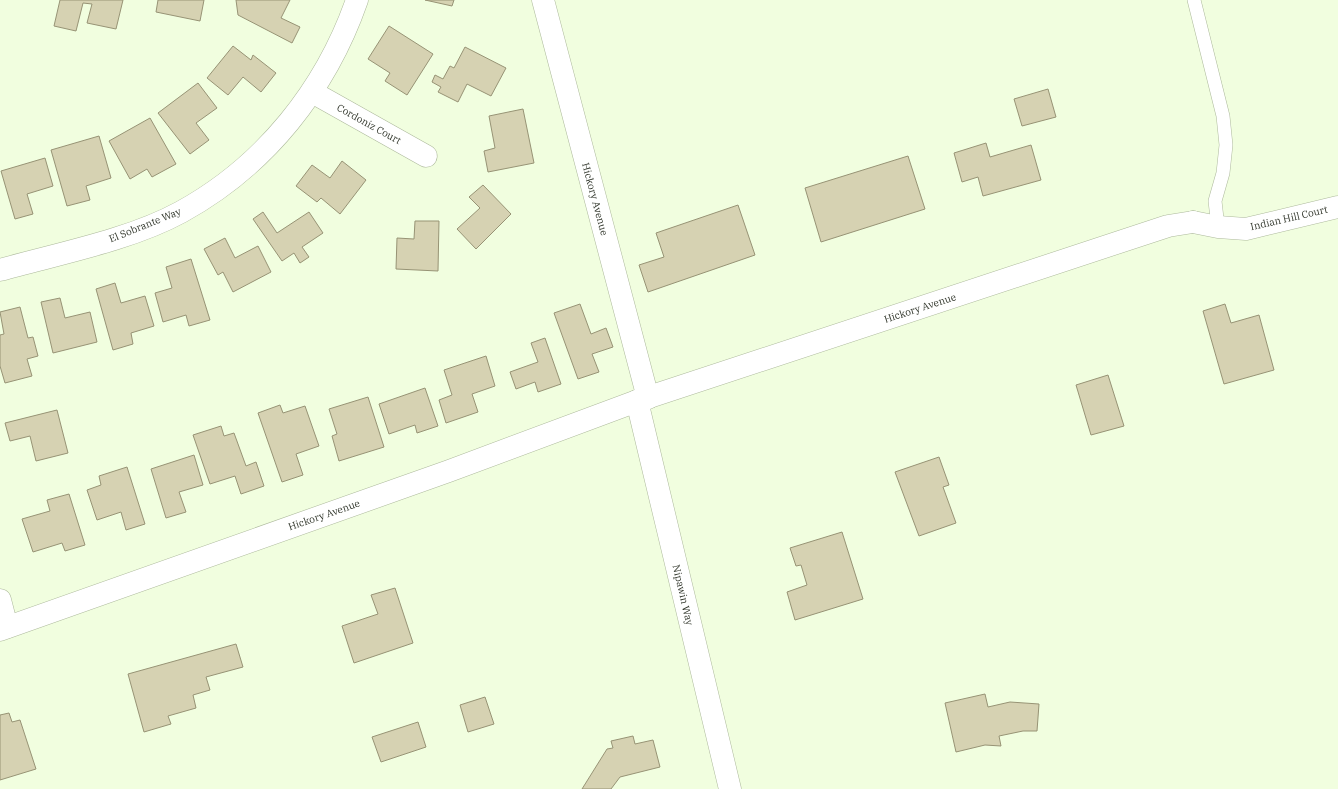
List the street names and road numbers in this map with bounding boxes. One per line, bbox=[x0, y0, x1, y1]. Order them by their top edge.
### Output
street label: Cordoniz Court bbox=[335, 101, 404, 147]
street label: Hickory Avenue bbox=[579, 161, 611, 237]
street label: Indian Hill Court bbox=[1249, 203, 1329, 233]
street label: El Sobrante Way bbox=[107, 204, 184, 245]
street label: Hickory Avenue bbox=[882, 290, 958, 326]
street label: Hickory Avenue bbox=[286, 497, 362, 533]
street label: Nipawin Way bbox=[670, 563, 696, 627]

